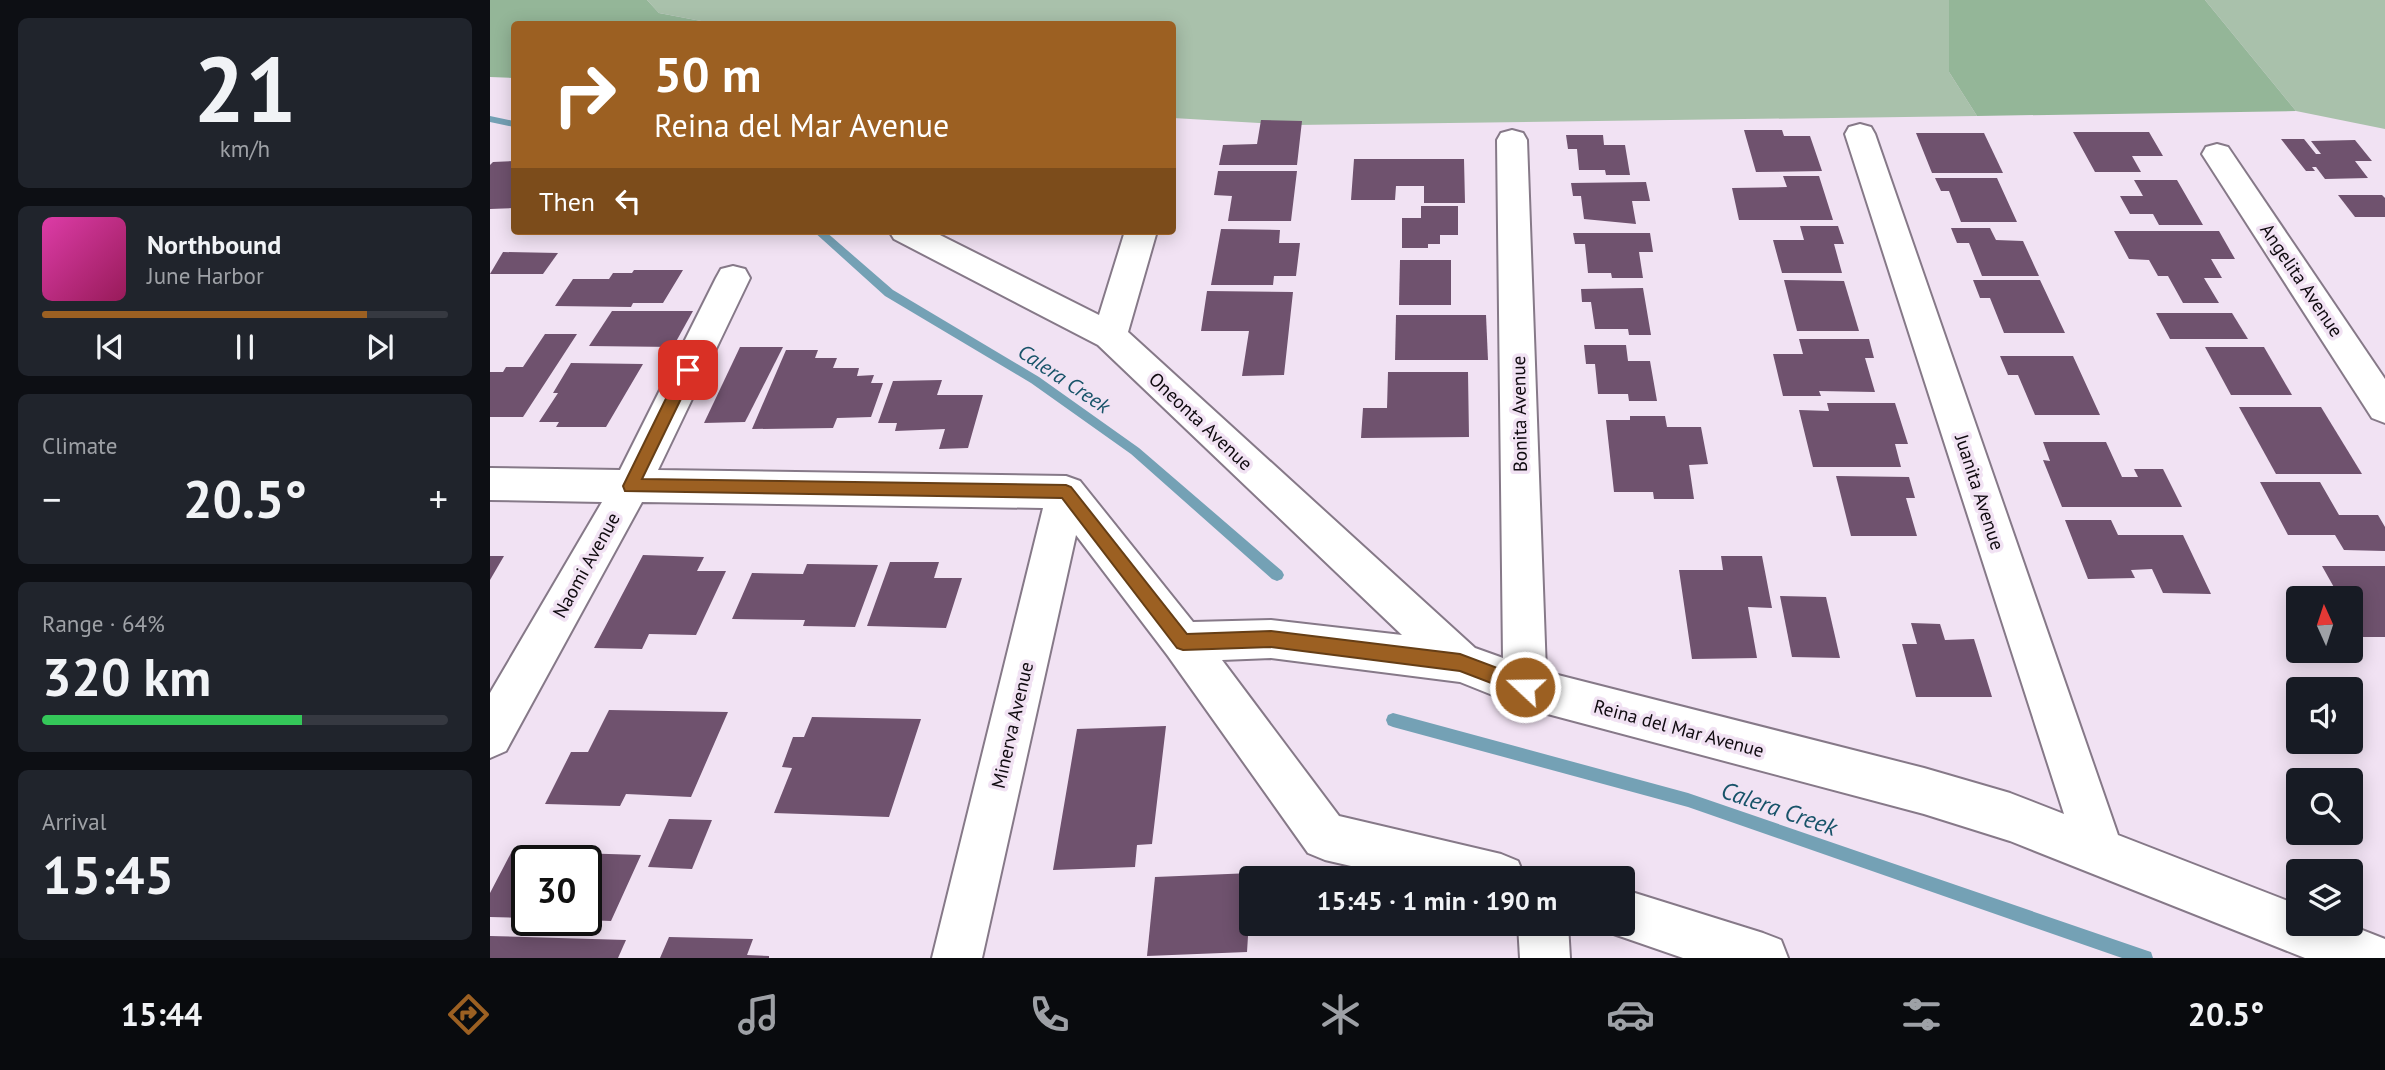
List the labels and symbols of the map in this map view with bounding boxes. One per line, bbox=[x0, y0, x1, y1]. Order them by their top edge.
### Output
street label: Angelita Avenue bbox=[2255, 219, 2349, 341]
water label: Calera Creek bbox=[1013, 338, 1117, 420]
pin bbox=[658, 340, 718, 400]
street label: Bonita Avenue bbox=[1506, 356, 1532, 472]
street label: Oneonta Avenue bbox=[1144, 367, 1258, 475]
street label: Juanita Avenue bbox=[1950, 430, 2010, 553]
street label: Naomi Avenue bbox=[547, 508, 625, 622]
north arrow bbox=[2286, 586, 2362, 663]
position arrow bbox=[1488, 650, 1562, 724]
street label: Minerva Avenue bbox=[986, 659, 1038, 791]
street label: Reina del Mar Avenue bbox=[1591, 694, 1767, 762]
water label: Calera Creek bbox=[1717, 774, 1842, 843]
speed limit sign: 30 bbox=[511, 845, 602, 936]

